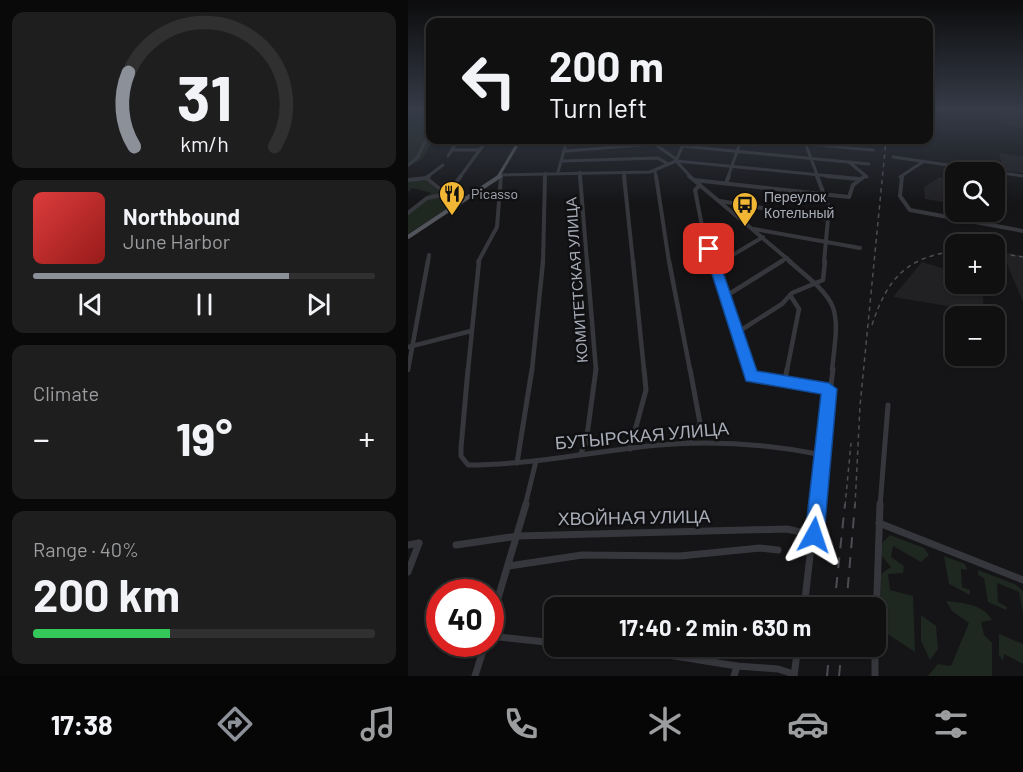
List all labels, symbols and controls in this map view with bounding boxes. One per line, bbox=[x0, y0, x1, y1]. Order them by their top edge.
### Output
text: 200 m bbox=[549, 40, 664, 90]
icon: left bbox=[450, 42, 528, 120]
text: 31 bbox=[176, 59, 232, 133]
text: Turn left bbox=[549, 91, 647, 123]
text: km/h bbox=[180, 131, 228, 156]
map controls bbox=[945, 162, 1005, 366]
button: search bbox=[945, 162, 1005, 222]
restaurant icon: Picasso bbox=[437, 179, 467, 217]
place label: Picasso bbox=[471, 185, 518, 202]
place label: Переулок Котельный bbox=[764, 188, 834, 221]
bus stop icon: Переулок Котельный bbox=[730, 190, 760, 228]
street label: КОМИТЕТСКАЯ УЛИЦА bbox=[561, 197, 591, 364]
text: Northbound bbox=[123, 203, 240, 229]
pin bbox=[683, 223, 734, 274]
text: June Harbor bbox=[123, 229, 230, 253]
icon: arrive bbox=[692, 232, 725, 265]
button: + bbox=[945, 234, 1005, 294]
icon: previous bbox=[74, 288, 107, 321]
icon: pause bbox=[188, 288, 221, 321]
icon: next bbox=[302, 288, 335, 321]
button: − bbox=[945, 306, 1005, 366]
text: Climate bbox=[33, 381, 99, 405]
text: 19° bbox=[176, 411, 232, 465]
street label: БУТЫРСКАЯ УЛИЦА bbox=[554, 416, 730, 454]
text: − bbox=[33, 418, 50, 458]
text: + bbox=[359, 418, 375, 458]
position arrow bbox=[782, 503, 846, 567]
street label: ХВОЙНАЯ УЛИЦА bbox=[557, 505, 711, 529]
text: Range · 40% bbox=[33, 537, 139, 561]
text: 200 km bbox=[33, 567, 180, 621]
speed limit sign: 40 bbox=[426, 579, 504, 657]
text: 17:40 · 2 min · 630 m bbox=[619, 614, 811, 640]
icon: directions bbox=[214, 703, 256, 745]
icon: music bbox=[357, 703, 399, 745]
icon: phone bbox=[500, 703, 542, 745]
icon: climate bbox=[644, 703, 686, 745]
icon: car bbox=[787, 703, 829, 745]
icon: filters bbox=[930, 703, 972, 745]
text: 17:38 bbox=[51, 708, 113, 740]

